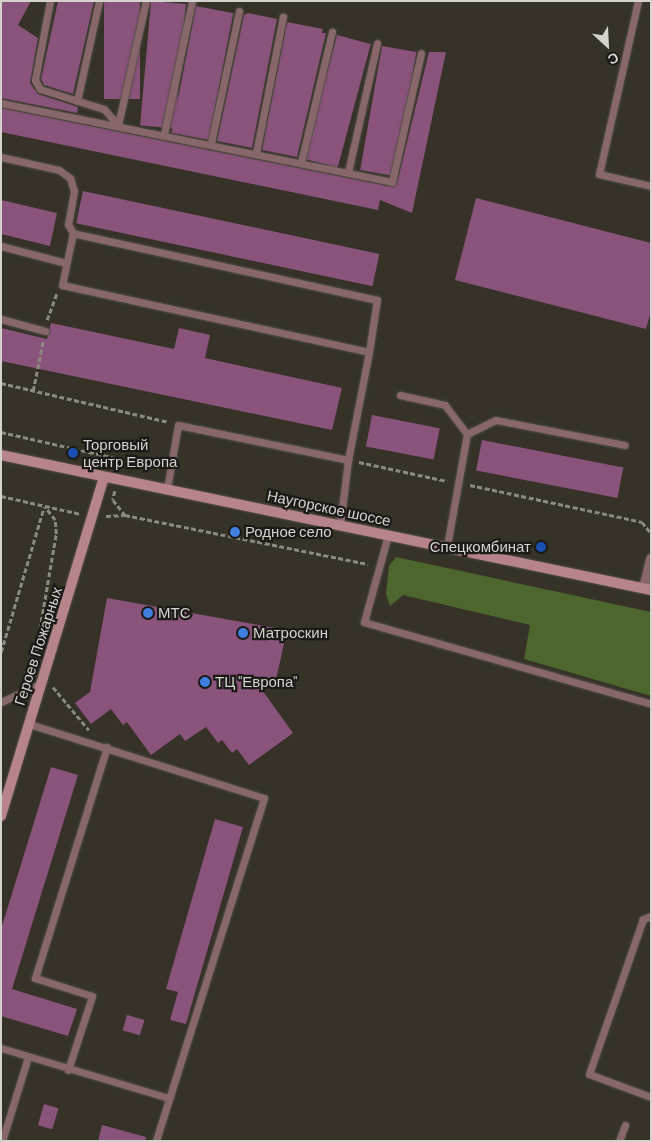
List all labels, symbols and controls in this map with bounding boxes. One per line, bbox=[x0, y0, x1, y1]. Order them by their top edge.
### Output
north arrow bbox=[582, 20, 632, 70]
text: С bbox=[605, 49, 622, 69]
place label: Торговый центр Европа bbox=[83, 435, 177, 470]
marker: Торговый центр Европа bbox=[67, 447, 79, 459]
street label: Наугорское шоссе bbox=[266, 486, 392, 530]
place label: Родное село bbox=[245, 523, 332, 541]
marker: Родное село bbox=[229, 526, 241, 538]
place label: Спецкомбинат bbox=[430, 538, 531, 556]
marker: Спецкомбинат bbox=[535, 541, 547, 553]
street label: Героев Пожарных bbox=[10, 584, 66, 708]
place label: МТС bbox=[158, 604, 190, 622]
marker: МТС bbox=[142, 607, 154, 619]
place label: Матроскин bbox=[253, 624, 328, 642]
marker: Матроскин bbox=[237, 627, 249, 639]
place label: ТЦ "Европа" bbox=[215, 673, 297, 691]
marker: ТЦ "Европа" bbox=[199, 676, 211, 688]

